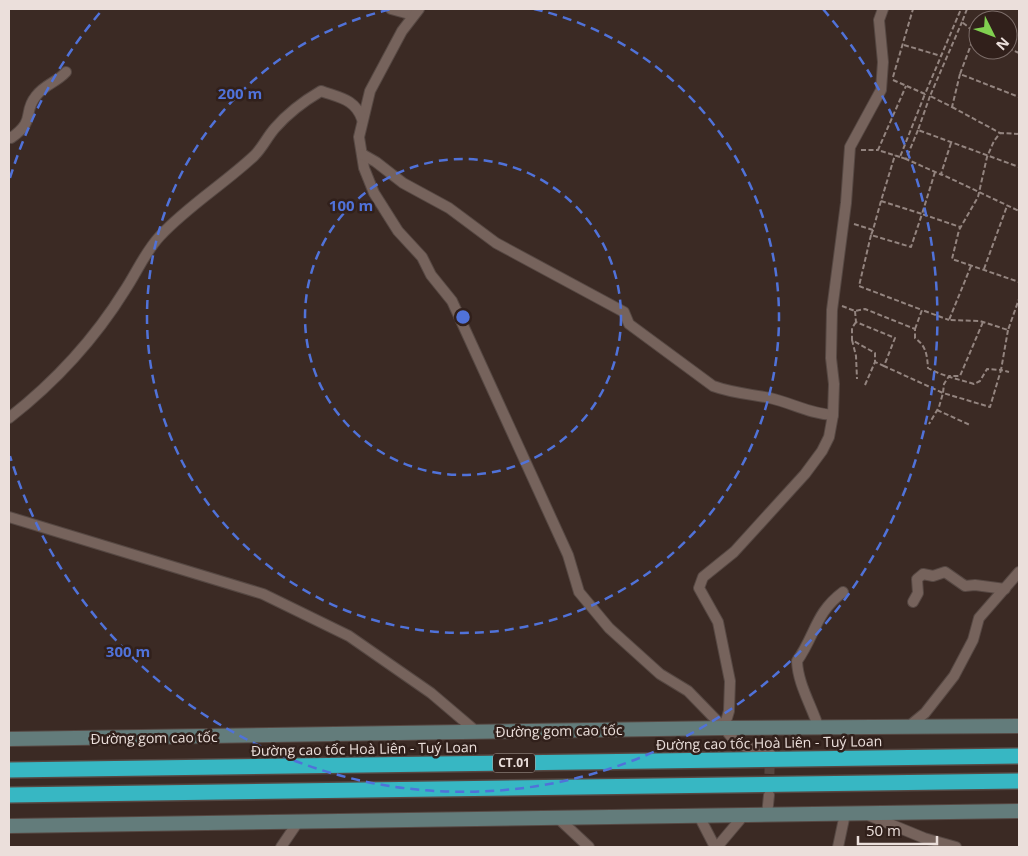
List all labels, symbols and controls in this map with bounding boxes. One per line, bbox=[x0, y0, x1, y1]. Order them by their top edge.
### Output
north arrow bbox=[968, 10, 1018, 60]
text: N bbox=[992, 33, 1014, 55]
text: 200 m bbox=[218, 83, 262, 103]
text: 100 m bbox=[329, 195, 373, 215]
centre of rings bbox=[454, 308, 472, 326]
text: 300 m bbox=[106, 641, 150, 661]
street label: Đường gom cao tốc bbox=[495, 720, 623, 741]
street label: Đường gom cao tốc bbox=[90, 727, 218, 748]
street label: Đường cao tốc Hoà Liên - Tuý Loan bbox=[656, 731, 882, 754]
street label: Đường cao tốc Hoà Liên - Tuý Loan bbox=[251, 737, 477, 760]
road number: CT.01 bbox=[493, 754, 535, 772]
scale bar bbox=[858, 814, 937, 846]
text: 50 m bbox=[866, 820, 901, 840]

